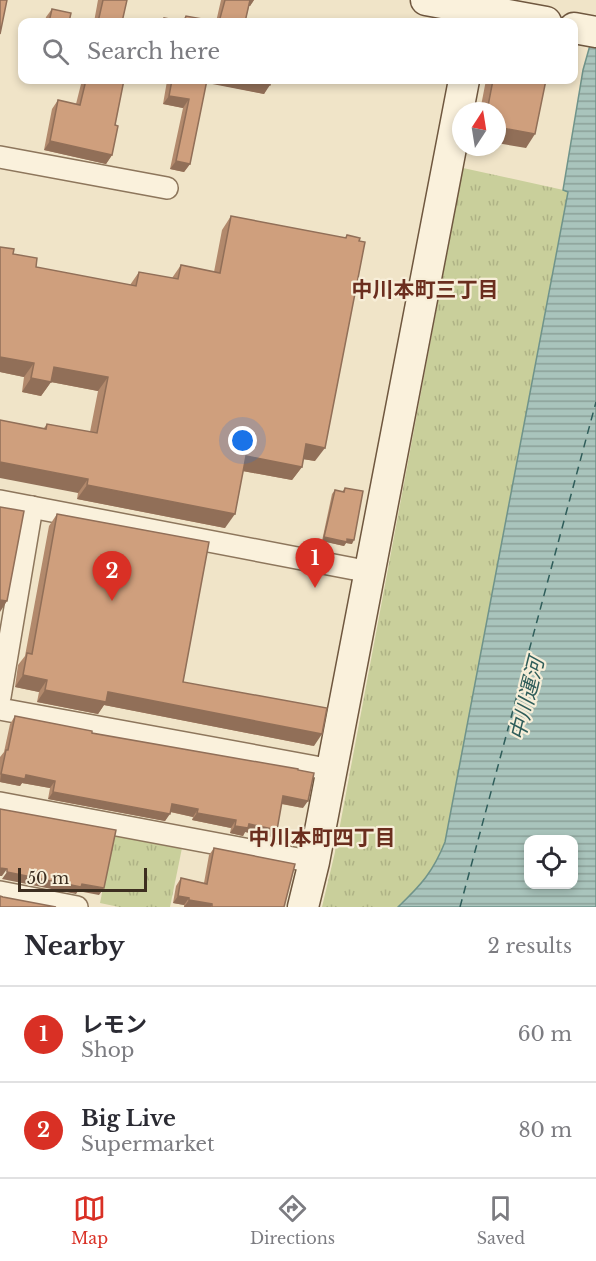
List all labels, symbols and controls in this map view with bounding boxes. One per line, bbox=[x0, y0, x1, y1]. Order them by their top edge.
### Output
search box bbox=[18, 18, 578, 84]
icon: search bbox=[39, 35, 72, 68]
text: Search here bbox=[87, 38, 220, 65]
north arrow bbox=[452, 102, 506, 156]
district label: 中川本町三丁目 bbox=[352, 277, 499, 303]
your location bbox=[228, 426, 257, 455]
pin: 1 bbox=[296, 538, 334, 588]
pin: 2 bbox=[92, 552, 132, 601]
water label: 中川運河 bbox=[504, 651, 551, 743]
district label: 中川本町四丁目 bbox=[249, 825, 396, 851]
map controls bbox=[524, 835, 578, 889]
button: locate bbox=[524, 835, 578, 889]
scale bar bbox=[18, 865, 147, 892]
text: 50 m bbox=[27, 868, 69, 888]
text: Nearby bbox=[24, 930, 125, 962]
text: 2 results bbox=[488, 934, 572, 958]
text: レモン bbox=[81, 1011, 147, 1038]
text: 1 bbox=[39, 1022, 48, 1046]
text: 60 m bbox=[518, 1022, 572, 1046]
text: Shop bbox=[81, 1038, 134, 1062]
text: Big Live bbox=[81, 1105, 176, 1132]
text: 2 bbox=[37, 1118, 50, 1142]
text: 80 m bbox=[518, 1118, 572, 1142]
text: Supermarket bbox=[81, 1132, 215, 1156]
tab: Map bbox=[71, 1192, 108, 1248]
tab: Directions bbox=[250, 1192, 335, 1248]
tab: Saved bbox=[477, 1192, 525, 1248]

